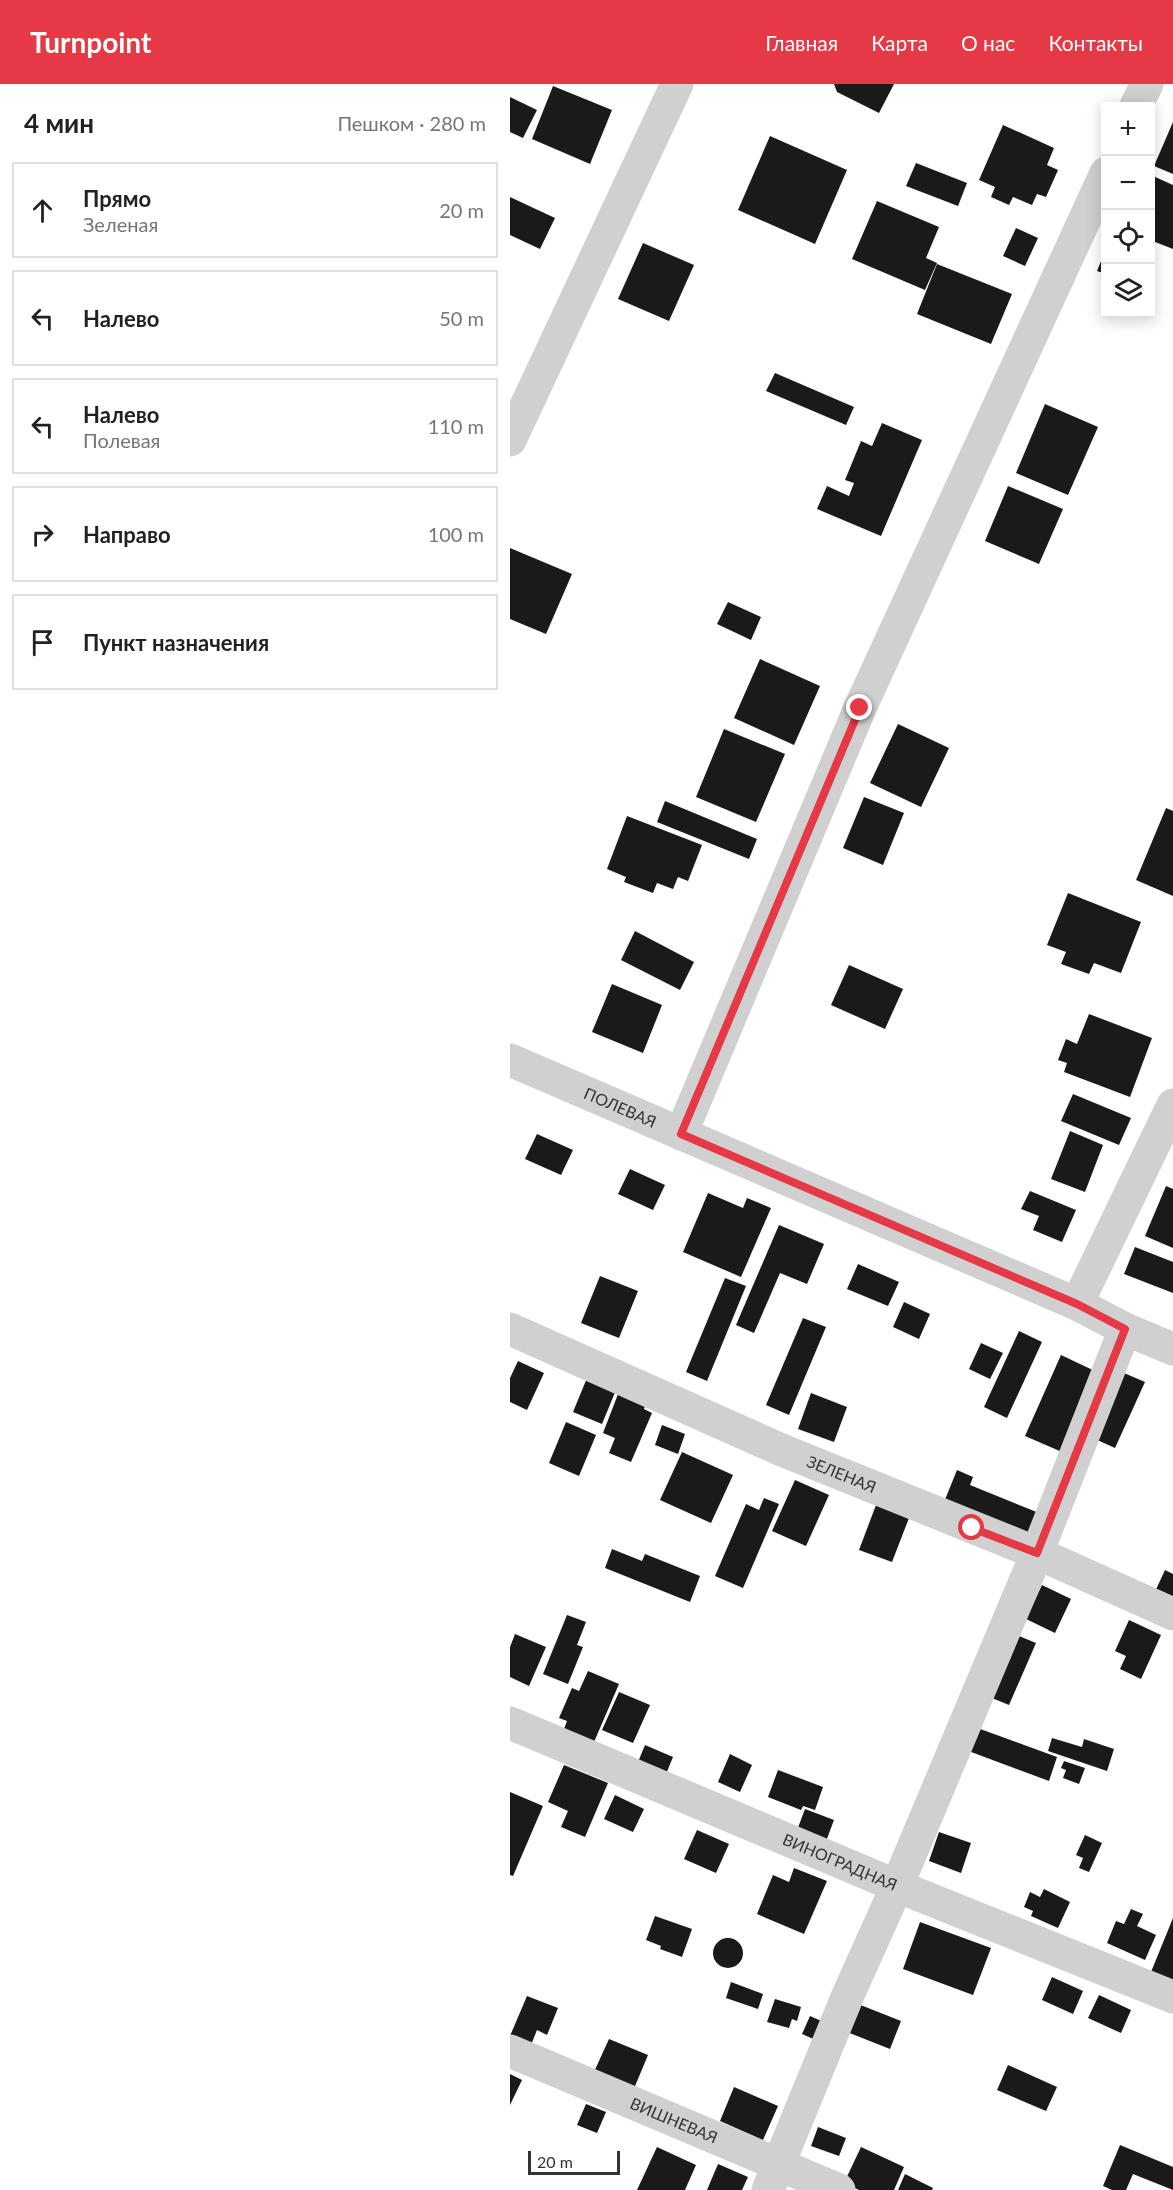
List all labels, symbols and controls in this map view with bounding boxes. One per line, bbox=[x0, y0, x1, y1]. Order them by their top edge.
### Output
text: Turnpoint bbox=[30, 25, 151, 59]
text: Главная bbox=[765, 30, 838, 55]
text: Карта bbox=[871, 30, 928, 55]
text: О нас bbox=[961, 30, 1015, 55]
text: Контакты bbox=[1048, 30, 1143, 55]
map controls bbox=[1101, 102, 1155, 318]
button: + bbox=[1101, 102, 1155, 156]
text: 4 мин bbox=[24, 107, 94, 139]
text: Пешком · 280 m bbox=[337, 111, 486, 135]
button: − bbox=[1101, 156, 1155, 210]
text: Прямо bbox=[83, 185, 151, 212]
icon: ahead bbox=[26, 194, 59, 227]
text: 20 m bbox=[439, 198, 484, 222]
button: locate bbox=[1101, 210, 1155, 264]
text: Зеленая bbox=[83, 212, 158, 236]
button: layers bbox=[1101, 264, 1155, 318]
icon: left bbox=[26, 302, 59, 335]
text: Налево bbox=[83, 305, 159, 332]
text: 50 m bbox=[439, 306, 484, 330]
text: Налево bbox=[83, 401, 159, 428]
icon: left bbox=[26, 410, 59, 443]
text: 110 m bbox=[428, 414, 484, 438]
text: Полевая bbox=[83, 428, 160, 452]
icon: right bbox=[26, 518, 59, 551]
text: Направо bbox=[83, 521, 171, 548]
text: 100 m bbox=[428, 522, 484, 546]
icon: arrive bbox=[26, 626, 59, 659]
text: Пункт назначения bbox=[83, 629, 269, 656]
route end bbox=[846, 694, 872, 720]
street label: ПОЛЕВАЯ bbox=[581, 1083, 659, 1131]
street label: ЗЕЛЕНАЯ bbox=[804, 1451, 879, 1496]
route start bbox=[958, 1514, 984, 1540]
street label: ВИНОГРАДНАЯ bbox=[780, 1829, 900, 1894]
street label: ВИШНЕВАЯ bbox=[628, 2093, 721, 2147]
scale bar bbox=[528, 2148, 620, 2176]
text: 20 m bbox=[537, 2152, 573, 2171]

